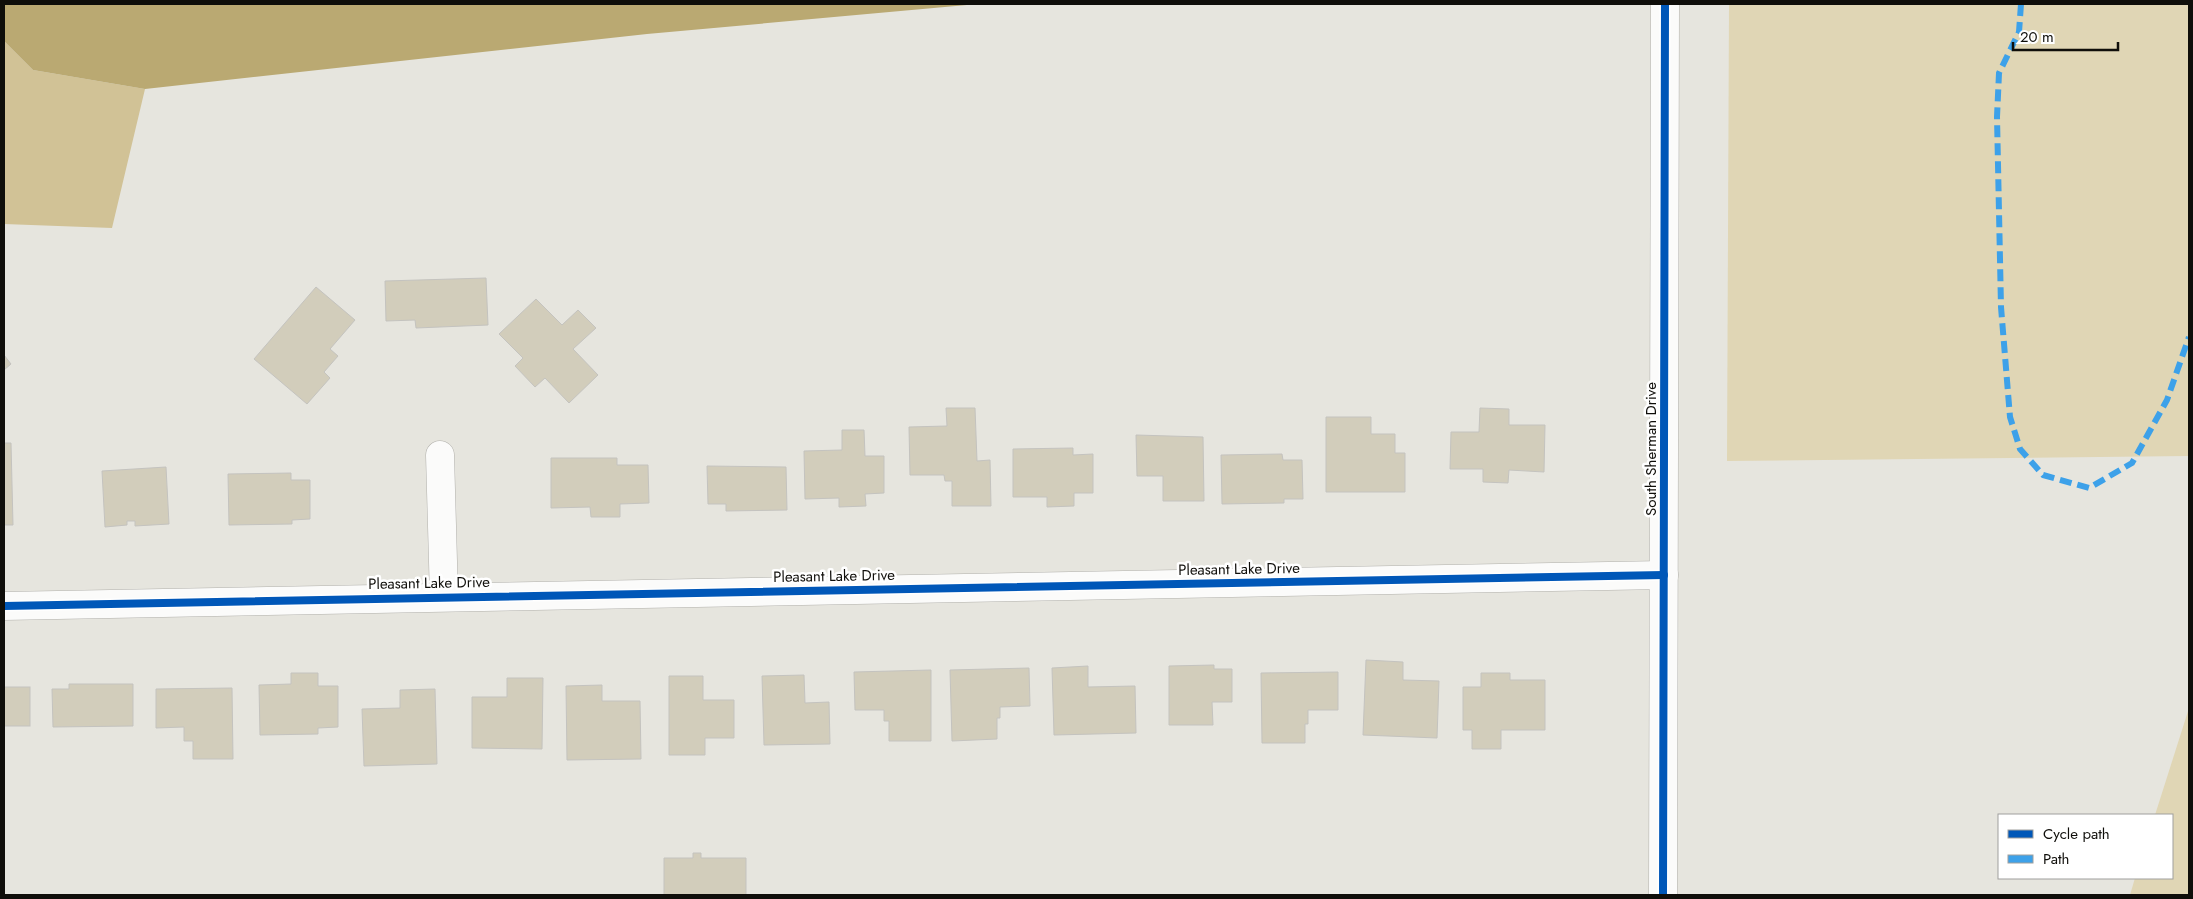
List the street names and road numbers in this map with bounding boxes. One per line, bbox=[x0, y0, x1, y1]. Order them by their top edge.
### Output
street label: South Sherman Drive bbox=[1640, 382, 1662, 516]
street label: Pleasant Lake Drive bbox=[1178, 557, 1300, 581]
street label: Pleasant Lake Drive bbox=[773, 564, 895, 588]
street label: Pleasant Lake Drive bbox=[368, 571, 490, 595]

